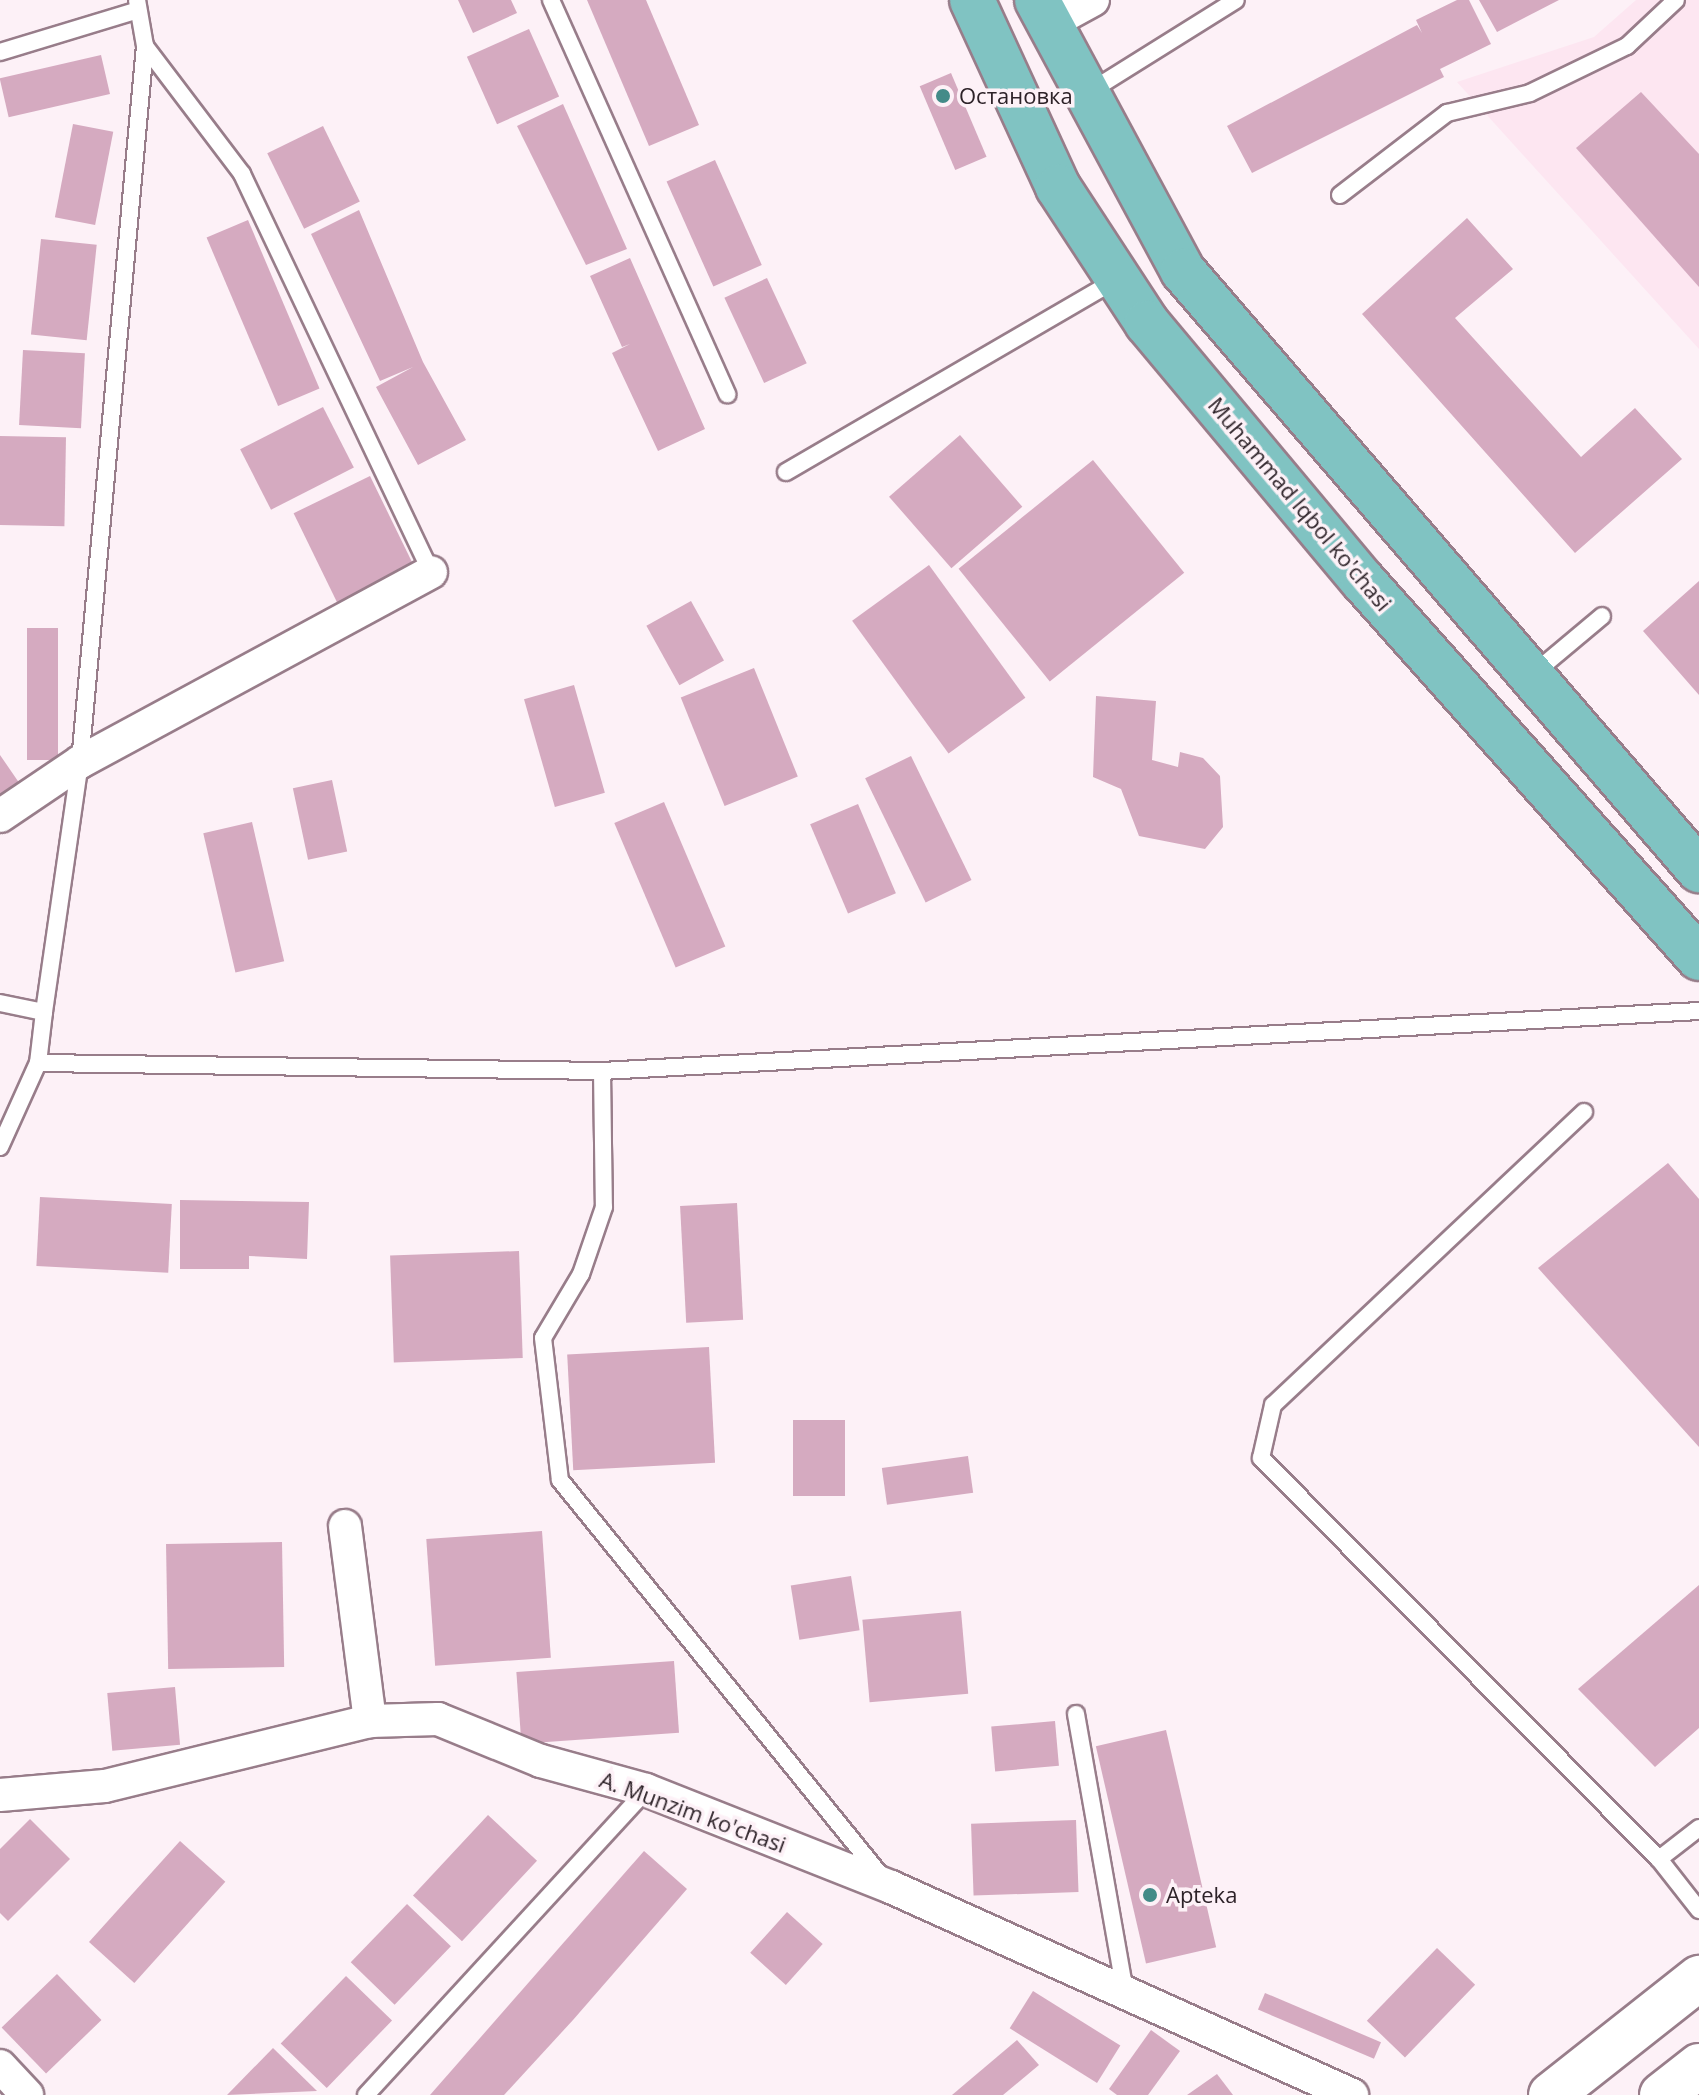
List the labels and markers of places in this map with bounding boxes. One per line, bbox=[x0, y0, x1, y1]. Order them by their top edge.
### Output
place label: Остановка bbox=[959, 83, 1073, 109]
marker: Остановка bbox=[934, 87, 952, 105]
place label: Apteka bbox=[1166, 1882, 1237, 1908]
marker: Apteka bbox=[1141, 1886, 1159, 1904]

